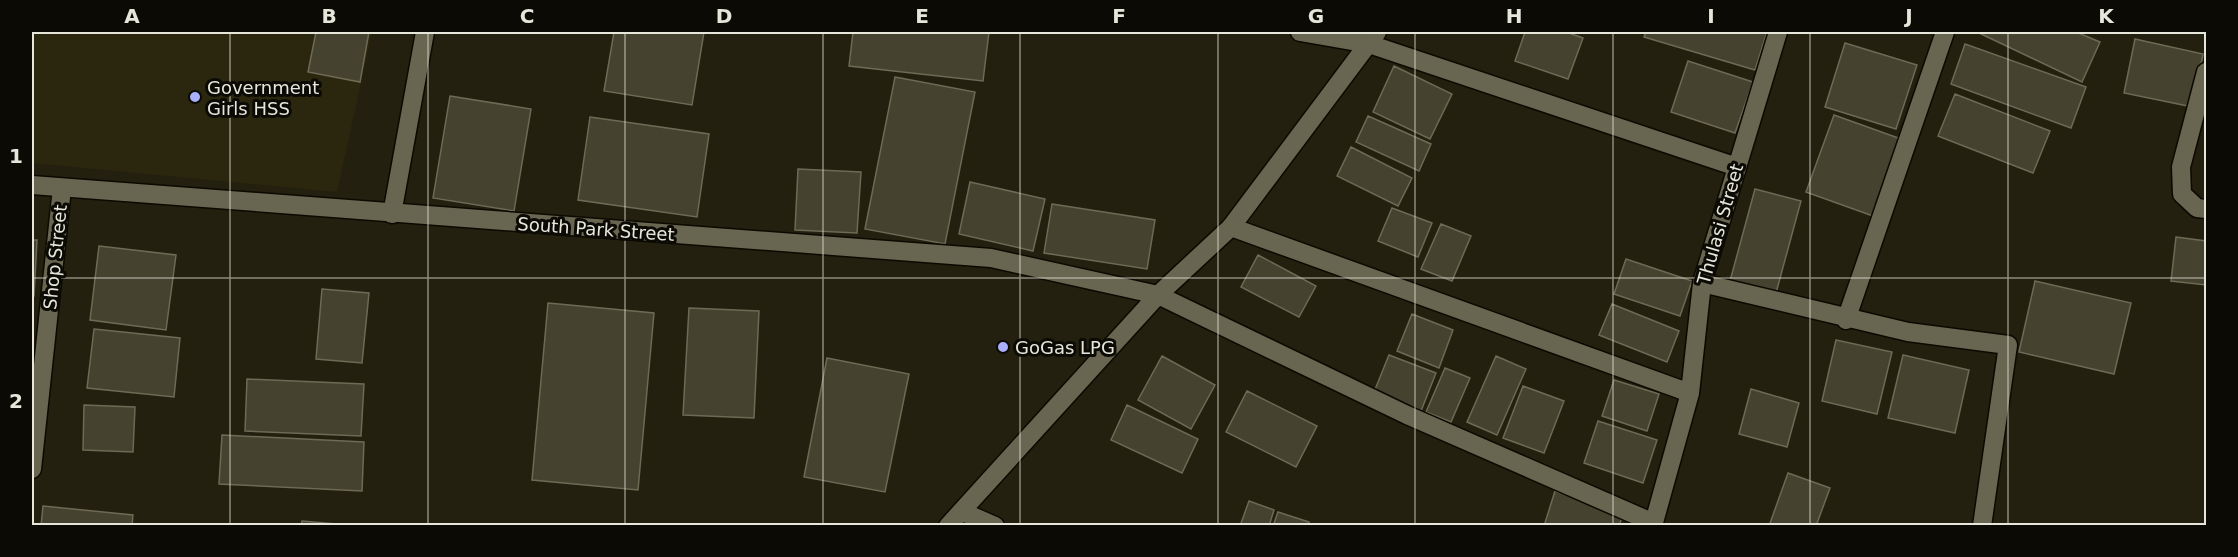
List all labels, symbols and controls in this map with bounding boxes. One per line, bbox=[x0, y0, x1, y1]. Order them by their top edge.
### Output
text: A bbox=[124, 4, 140, 28]
text: B bbox=[321, 4, 337, 28]
text: C bbox=[520, 4, 534, 28]
text: D bbox=[716, 4, 732, 28]
text: E bbox=[915, 4, 929, 28]
text: F bbox=[1112, 4, 1126, 28]
text: G bbox=[1308, 4, 1324, 28]
text: H bbox=[1506, 4, 1522, 28]
text: I bbox=[1707, 4, 1715, 28]
text: J bbox=[1903, 4, 1913, 28]
text: K bbox=[2098, 4, 2115, 28]
place label: Government Girls HSS bbox=[207, 77, 319, 119]
marker: Government Girls HSS bbox=[188, 90, 202, 104]
text: 1 bbox=[9, 144, 23, 168]
street label: Thulasi Street bbox=[1692, 161, 1747, 288]
street label: Shop Street bbox=[39, 203, 71, 311]
street label: South Park Street bbox=[517, 213, 675, 245]
place label: GoGas LPG bbox=[1015, 337, 1115, 358]
marker: GoGas LPG bbox=[996, 340, 1010, 354]
text: 2 bbox=[9, 389, 23, 413]

